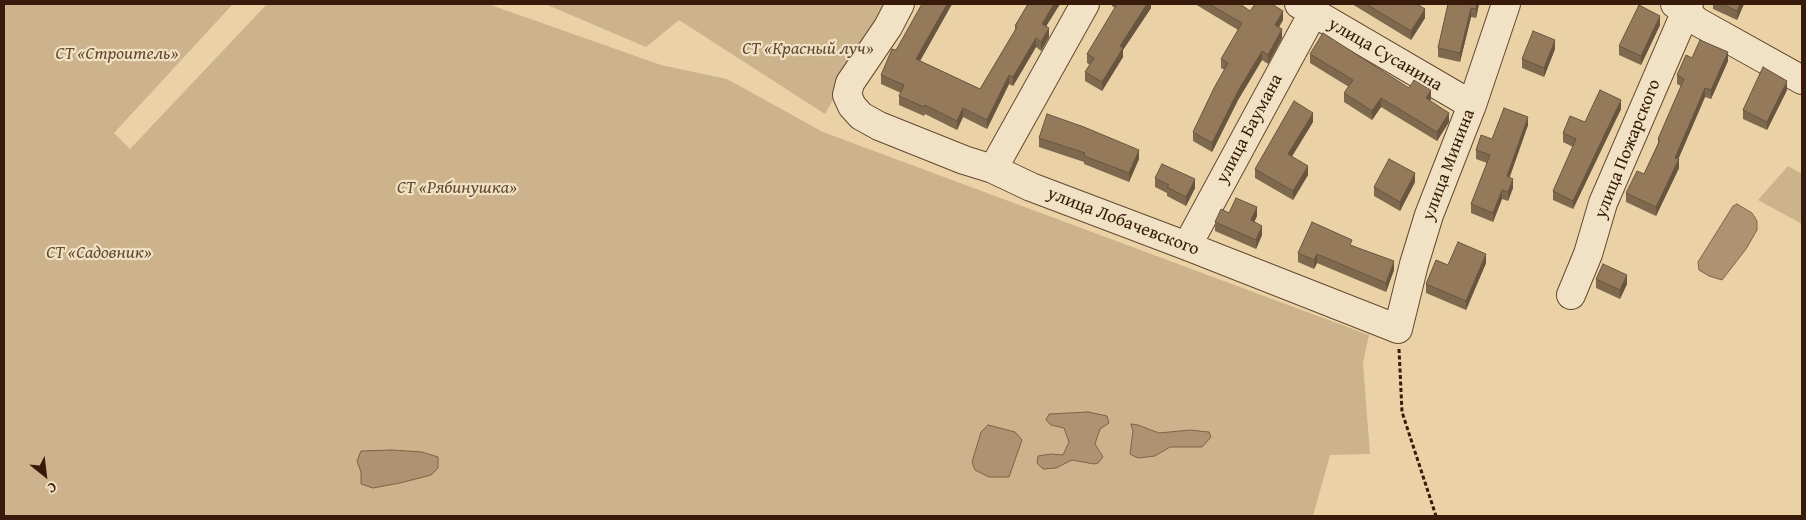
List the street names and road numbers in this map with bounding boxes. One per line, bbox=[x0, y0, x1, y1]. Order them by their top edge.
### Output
street label: улица Сусанина bbox=[1324, 14, 1446, 96]
street label: улица Баумана bbox=[1212, 71, 1288, 187]
street label: улица Пожарского bbox=[1590, 76, 1666, 222]
street label: улица Минина bbox=[1418, 106, 1480, 224]
street label: улица Лобачевского bbox=[1044, 183, 1202, 261]

